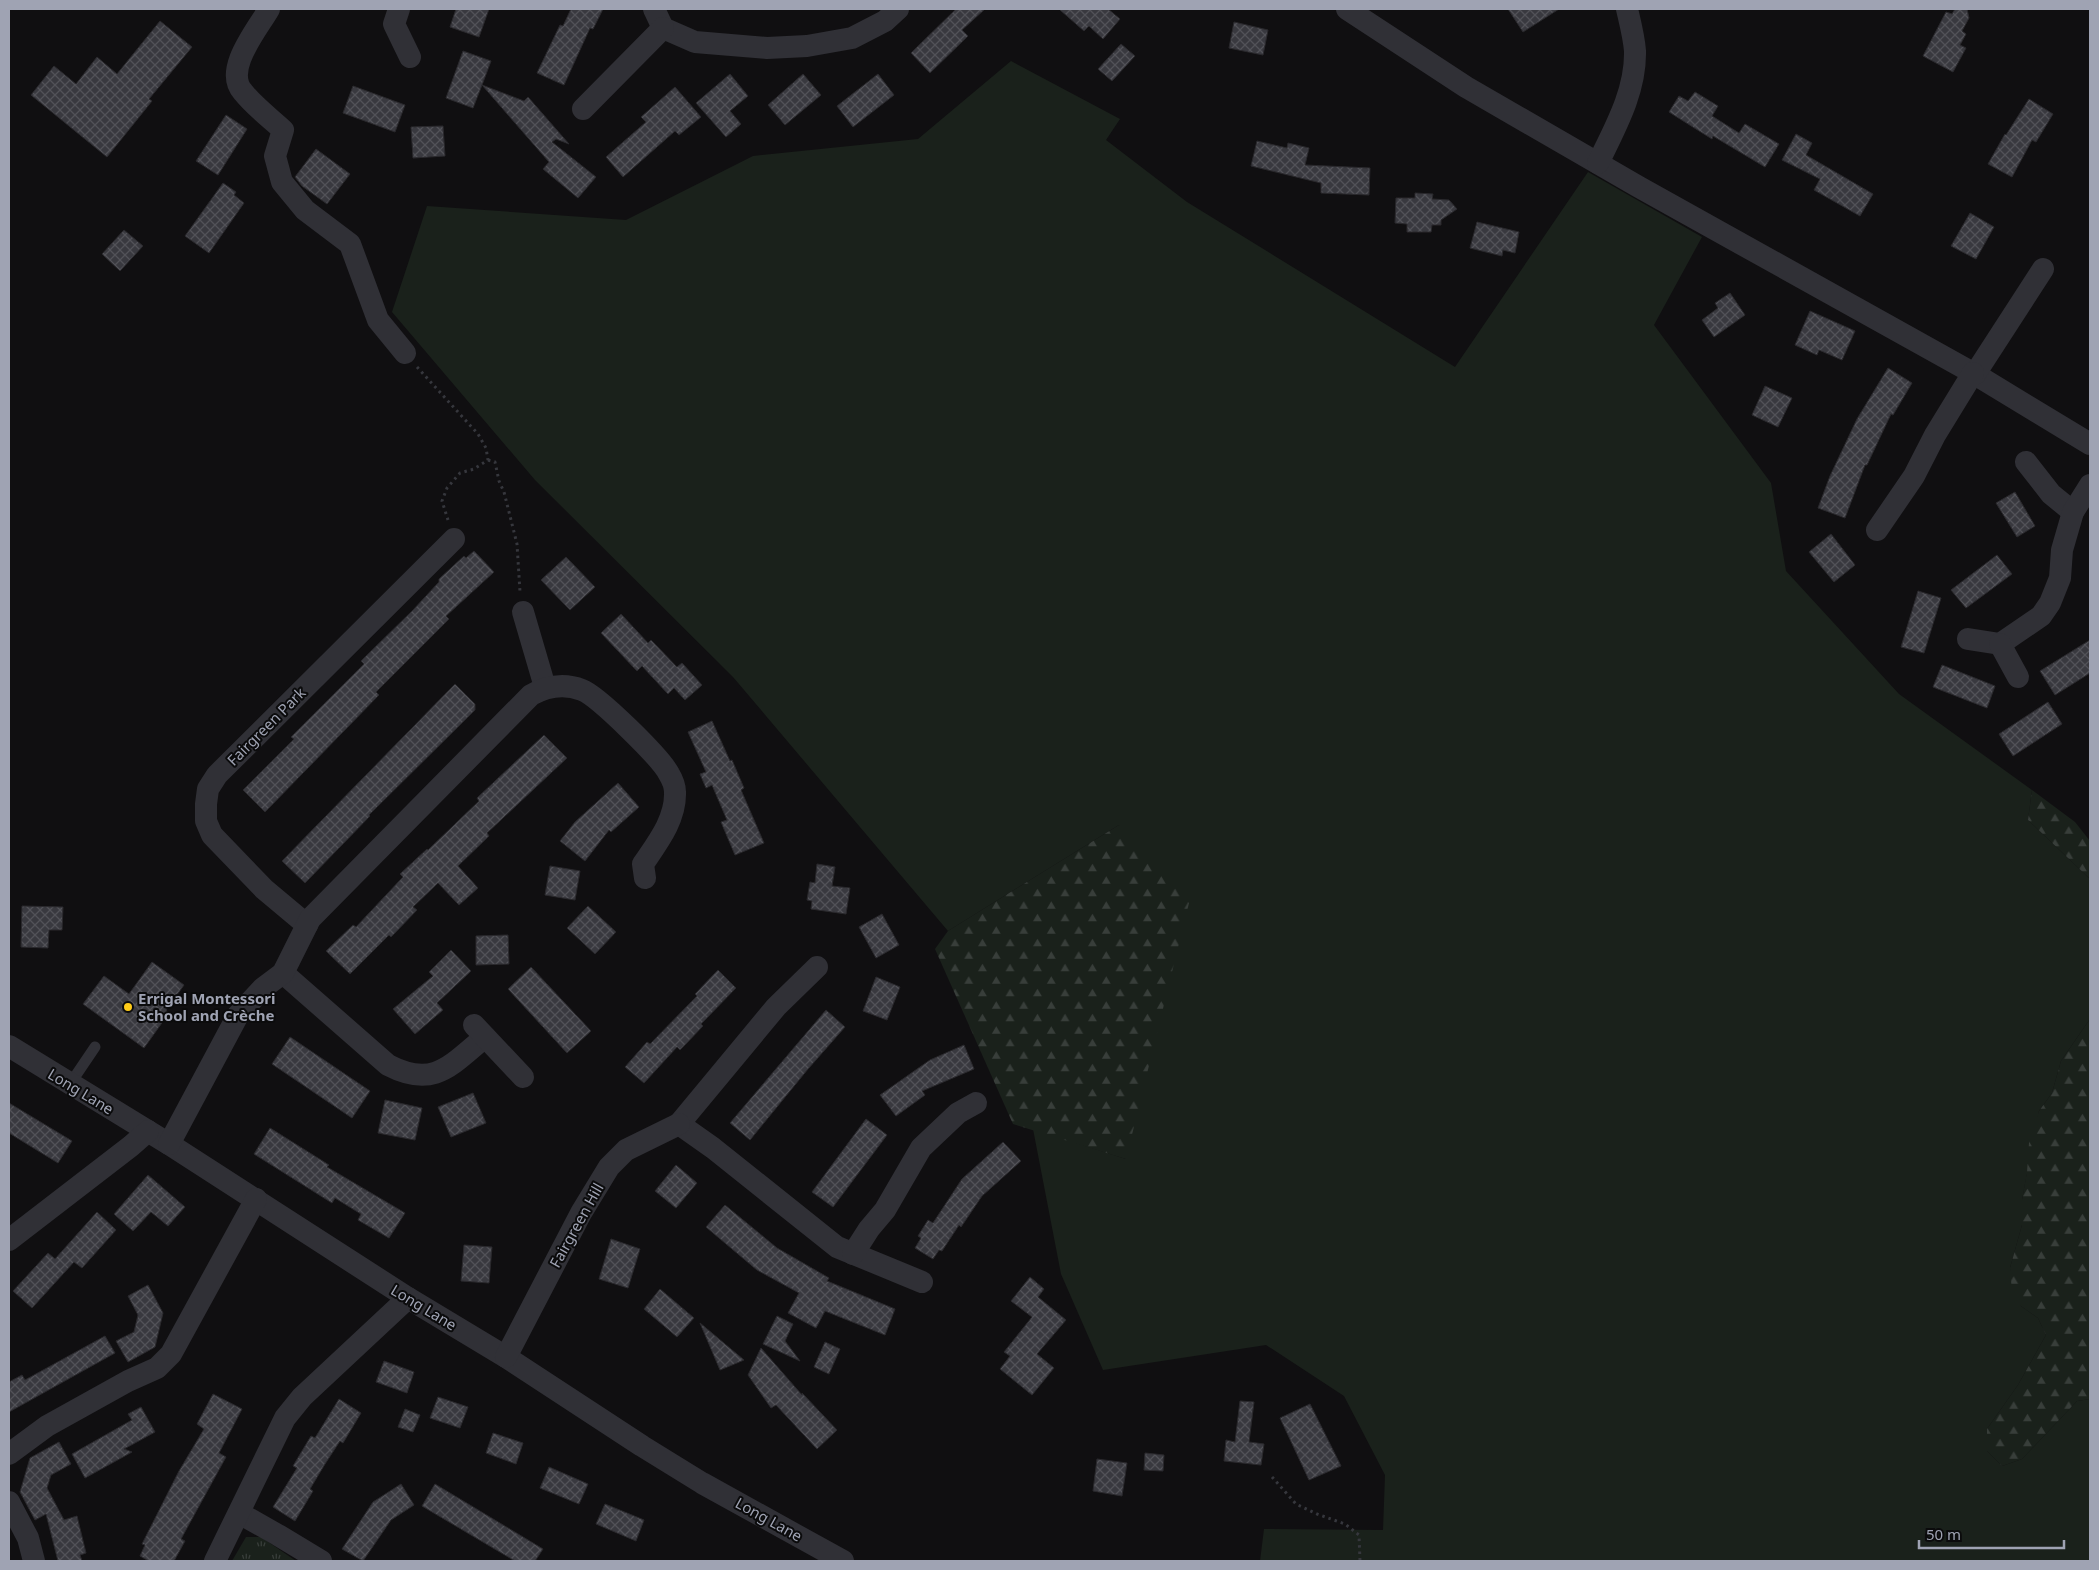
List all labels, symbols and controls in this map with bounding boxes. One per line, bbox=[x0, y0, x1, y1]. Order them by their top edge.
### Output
street label: Fairgreen Park bbox=[223, 683, 309, 769]
place label: Errigal Montessori School and Crèche bbox=[138, 988, 276, 1025]
marker: Errigal Montessori School and Crèche bbox=[122, 1001, 134, 1013]
street label: Long Lane bbox=[44, 1064, 118, 1118]
street label: Fairgreen Hill bbox=[544, 1179, 608, 1271]
street label: Long Lane bbox=[387, 1280, 461, 1334]
street label: Long Lane bbox=[732, 1492, 806, 1546]
scale bar bbox=[1919, 1518, 2064, 1550]
text: 50 m bbox=[1926, 1524, 1961, 1544]

